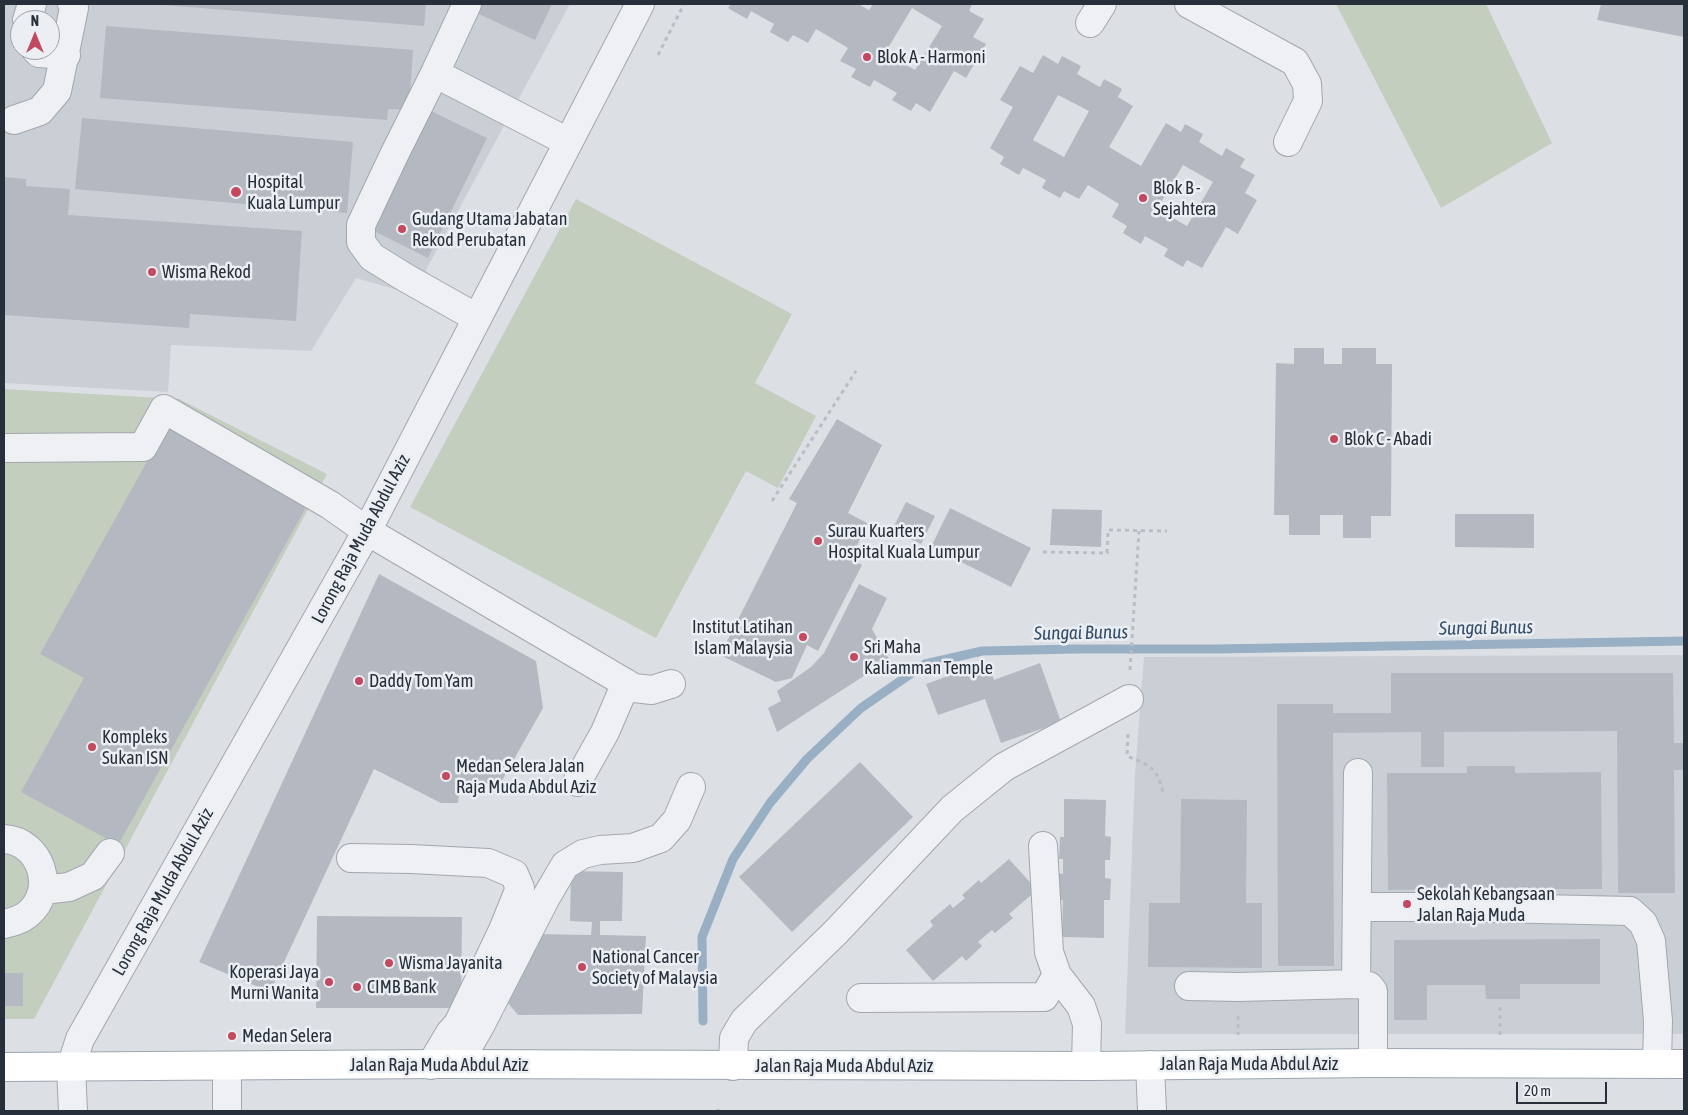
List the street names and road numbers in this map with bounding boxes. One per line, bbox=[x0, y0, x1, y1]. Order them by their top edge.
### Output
street label: Lorong Raja Muda Abdul Aziz bbox=[307, 451, 415, 627]
street label: Lorong Raja Muda Abdul Aziz bbox=[108, 804, 218, 980]
street label: Jalan Raja Muda Abdul Aziz bbox=[1160, 1053, 1338, 1075]
street label: Jalan Raja Muda Abdul Aziz bbox=[350, 1054, 528, 1076]
street label: Jalan Raja Muda Abdul Aziz bbox=[755, 1055, 933, 1077]

